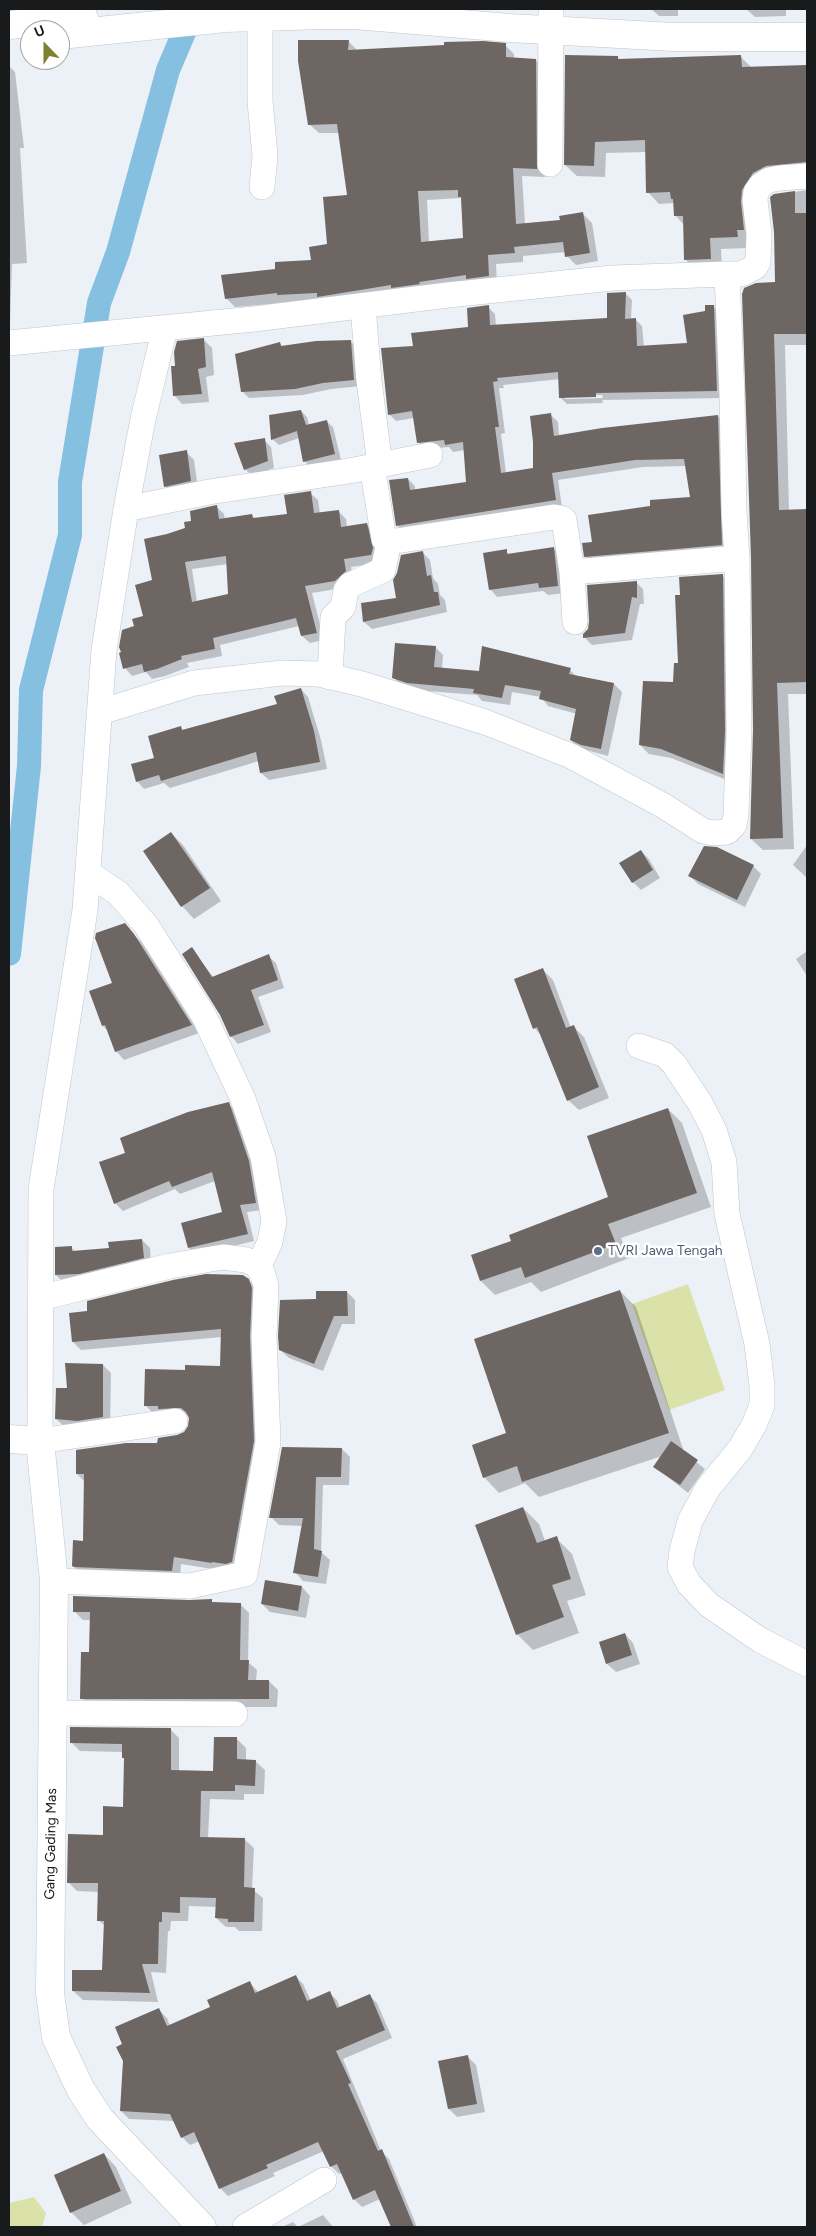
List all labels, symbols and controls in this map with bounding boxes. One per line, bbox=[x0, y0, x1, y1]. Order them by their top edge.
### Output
north arrow bbox=[20, 20, 70, 70]
text: U bbox=[32, 22, 47, 41]
place label: TVRI Jawa Tengah bbox=[608, 1243, 723, 1259]
marker: TVRI Jawa Tengah bbox=[592, 1245, 604, 1257]
street label: Gang Gading Mas bbox=[42, 1788, 60, 1900]

